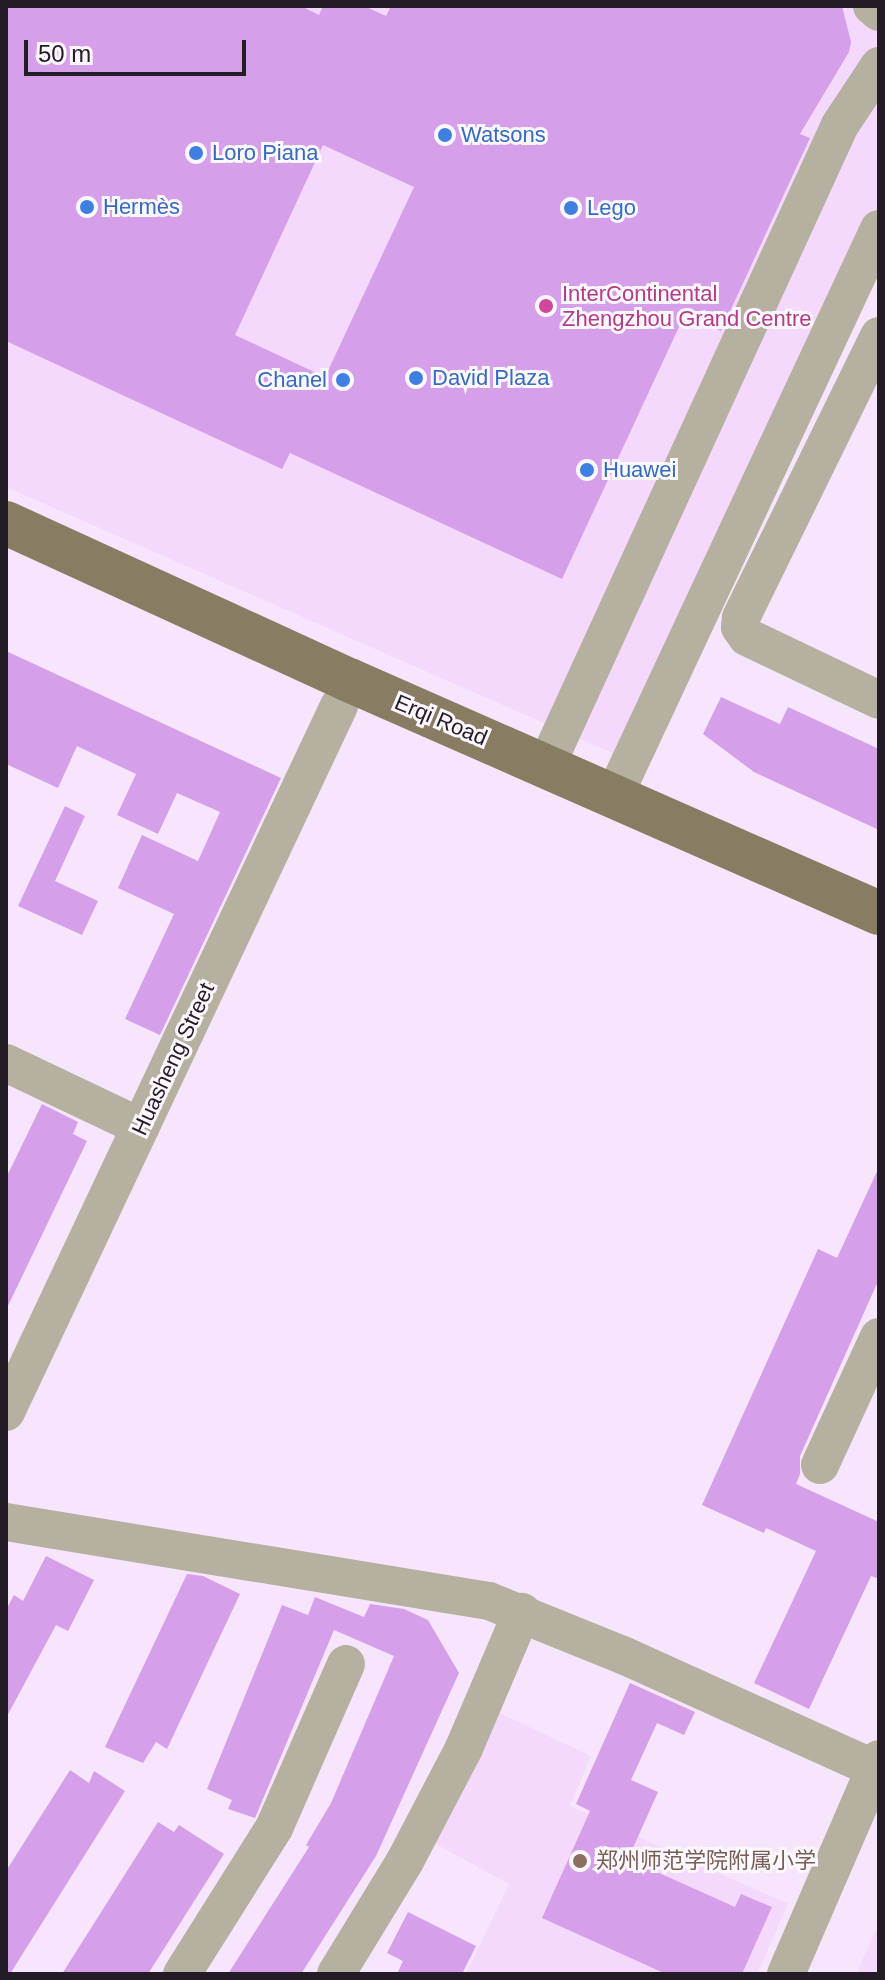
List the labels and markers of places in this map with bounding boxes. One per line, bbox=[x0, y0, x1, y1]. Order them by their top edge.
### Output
place label: Watsons bbox=[461, 122, 546, 148]
marker: Watsons bbox=[436, 126, 454, 144]
place label: Loro Piana bbox=[212, 140, 318, 166]
marker: Loro Piana bbox=[187, 144, 205, 162]
place label: Hermès bbox=[103, 194, 180, 220]
place label: Lego bbox=[587, 195, 636, 221]
marker: Hermès bbox=[78, 198, 96, 216]
marker: Lego bbox=[562, 199, 580, 217]
place label: InterContinental Zhengzhou Grand Centre bbox=[562, 280, 811, 332]
marker: InterContinental Zhengzhou Grand Centre bbox=[537, 297, 555, 315]
place label: David Plaza bbox=[432, 365, 549, 391]
place label: Chanel bbox=[257, 367, 327, 393]
marker: David Plaza bbox=[407, 369, 425, 387]
marker: Chanel bbox=[334, 371, 352, 389]
place label: Huawei bbox=[603, 457, 676, 483]
marker: Huawei bbox=[578, 461, 596, 479]
place label: 郑州师范学院附属小学 bbox=[596, 1848, 816, 1874]
marker: 郑州师范学院附属小学 bbox=[571, 1852, 589, 1870]

